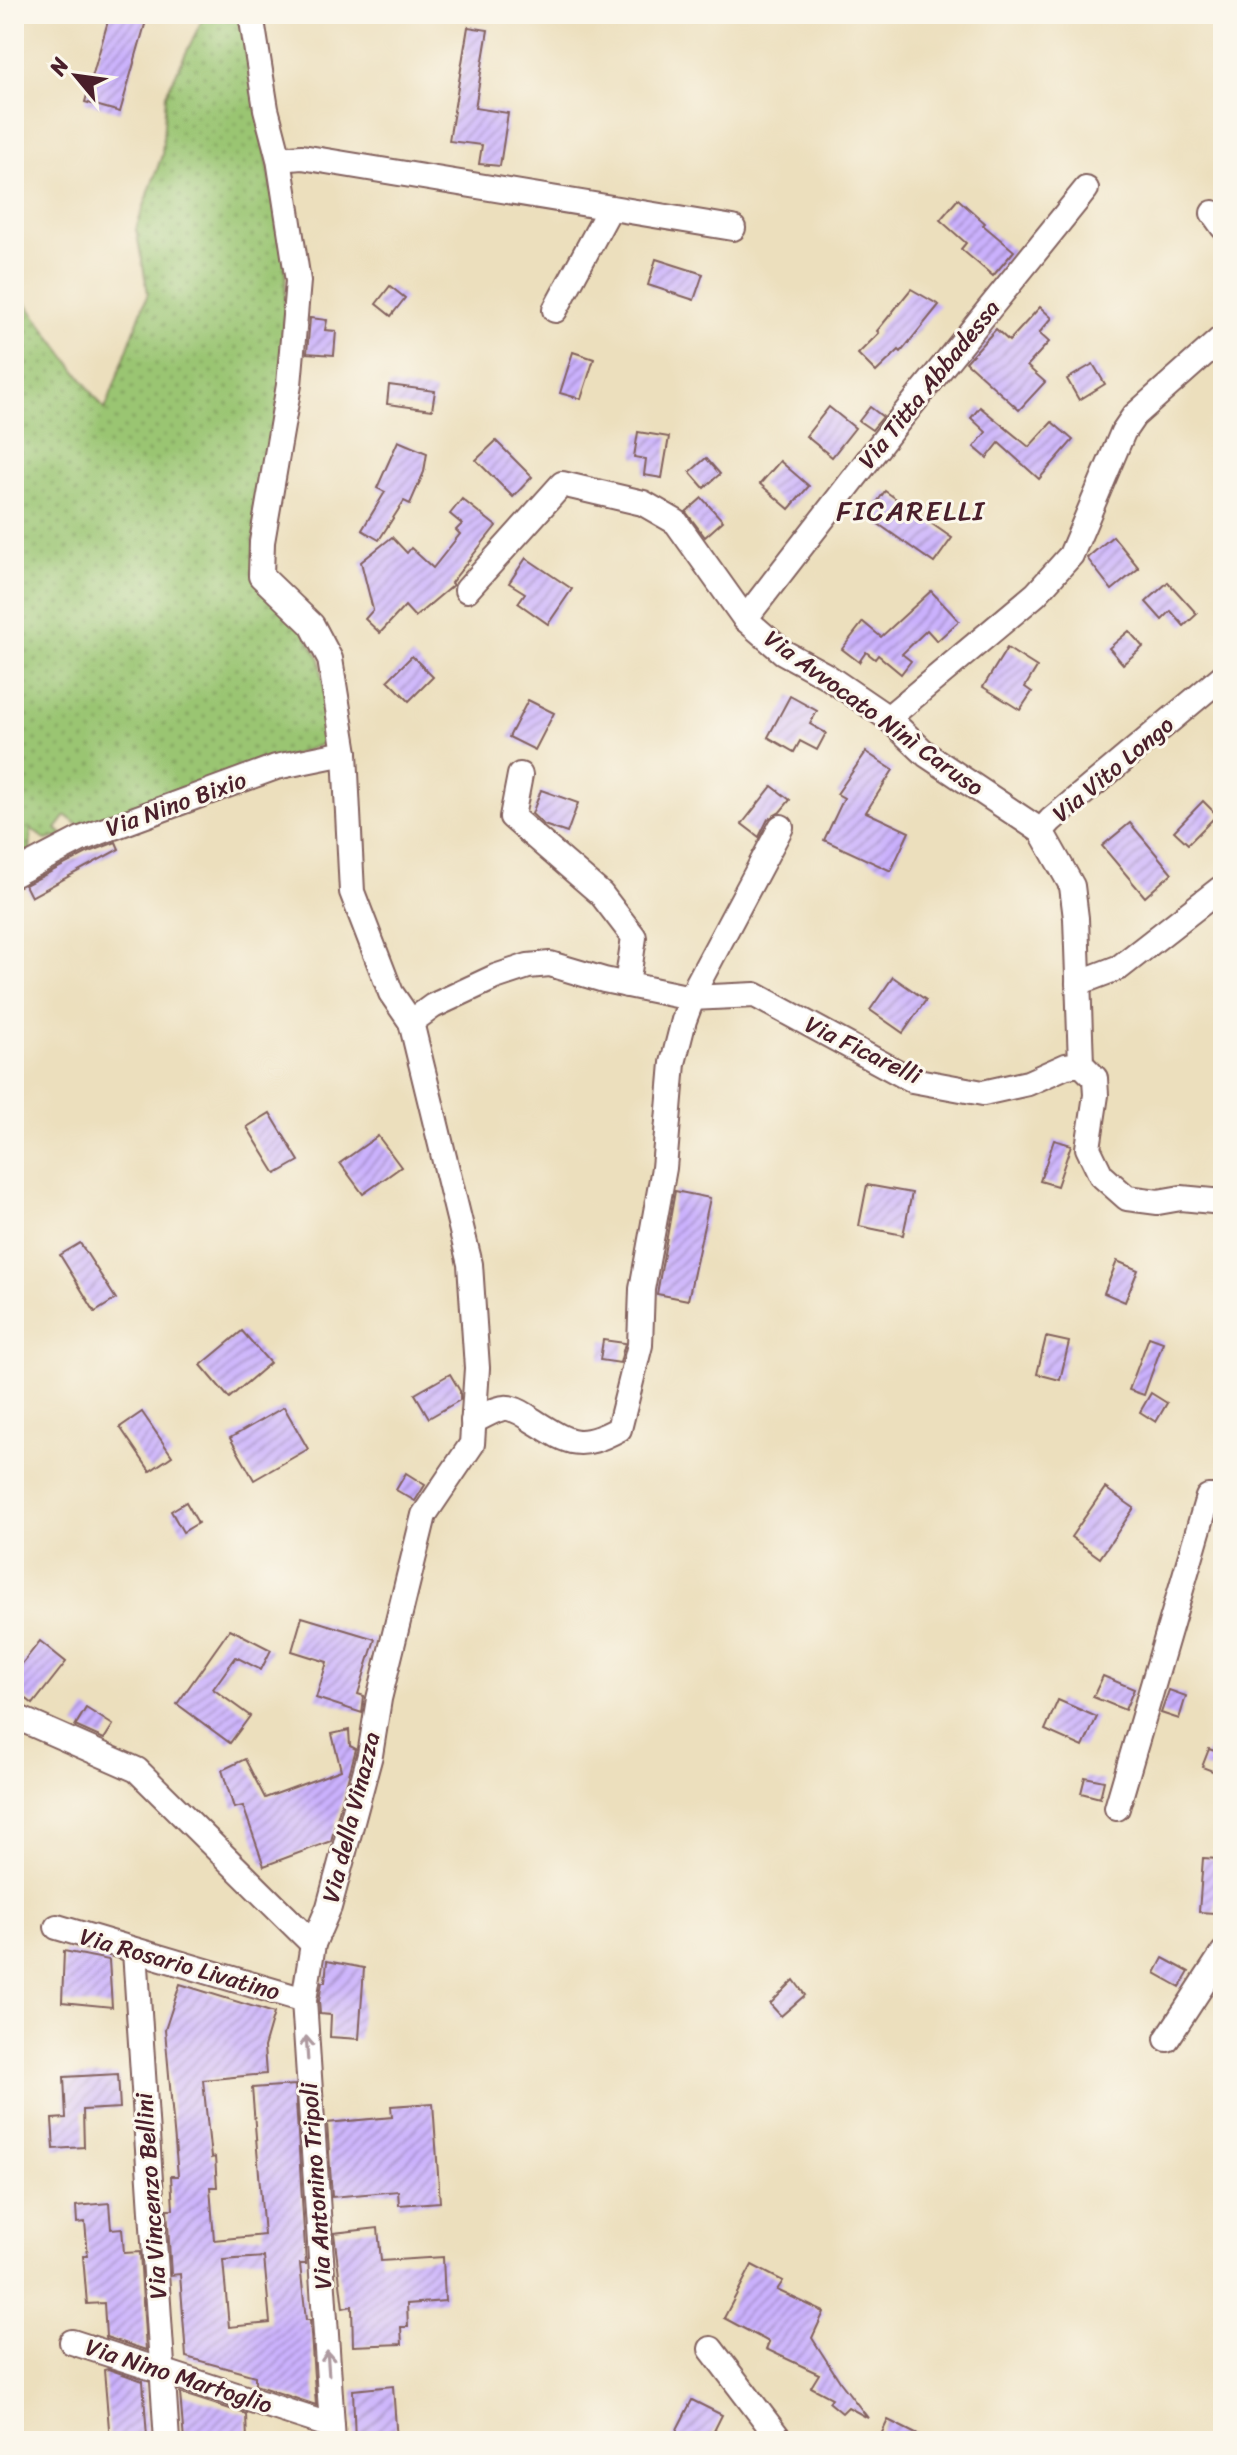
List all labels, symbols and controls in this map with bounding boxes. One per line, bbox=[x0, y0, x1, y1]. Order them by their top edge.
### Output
north arrow bbox=[36, 36, 116, 116]
text: N bbox=[38, 50, 80, 84]
street label: Via Titta Abbadessa bbox=[847, 290, 1011, 478]
district label: FICARELLI bbox=[836, 486, 986, 535]
street label: Via Avvocato Ninì Caruso bbox=[755, 618, 993, 808]
street label: Via Vito Longo bbox=[1042, 705, 1184, 833]
street label: Via Nino Bixio bbox=[100, 759, 252, 849]
street label: Via Ficarelli bbox=[797, 1004, 929, 1097]
street label: Via della Vinazza bbox=[310, 1727, 392, 1907]
street label: Via Rosario Livatino bbox=[75, 1915, 285, 2013]
one-way arrow bbox=[299, 2035, 314, 2062]
street label: Via Antonino Tripoli bbox=[288, 2080, 344, 2291]
street label: Via Vincenzo Bellini bbox=[123, 2090, 179, 2301]
street label: Via Nino Martoglio bbox=[80, 2326, 278, 2426]
one-way arrow bbox=[320, 2350, 335, 2377]

